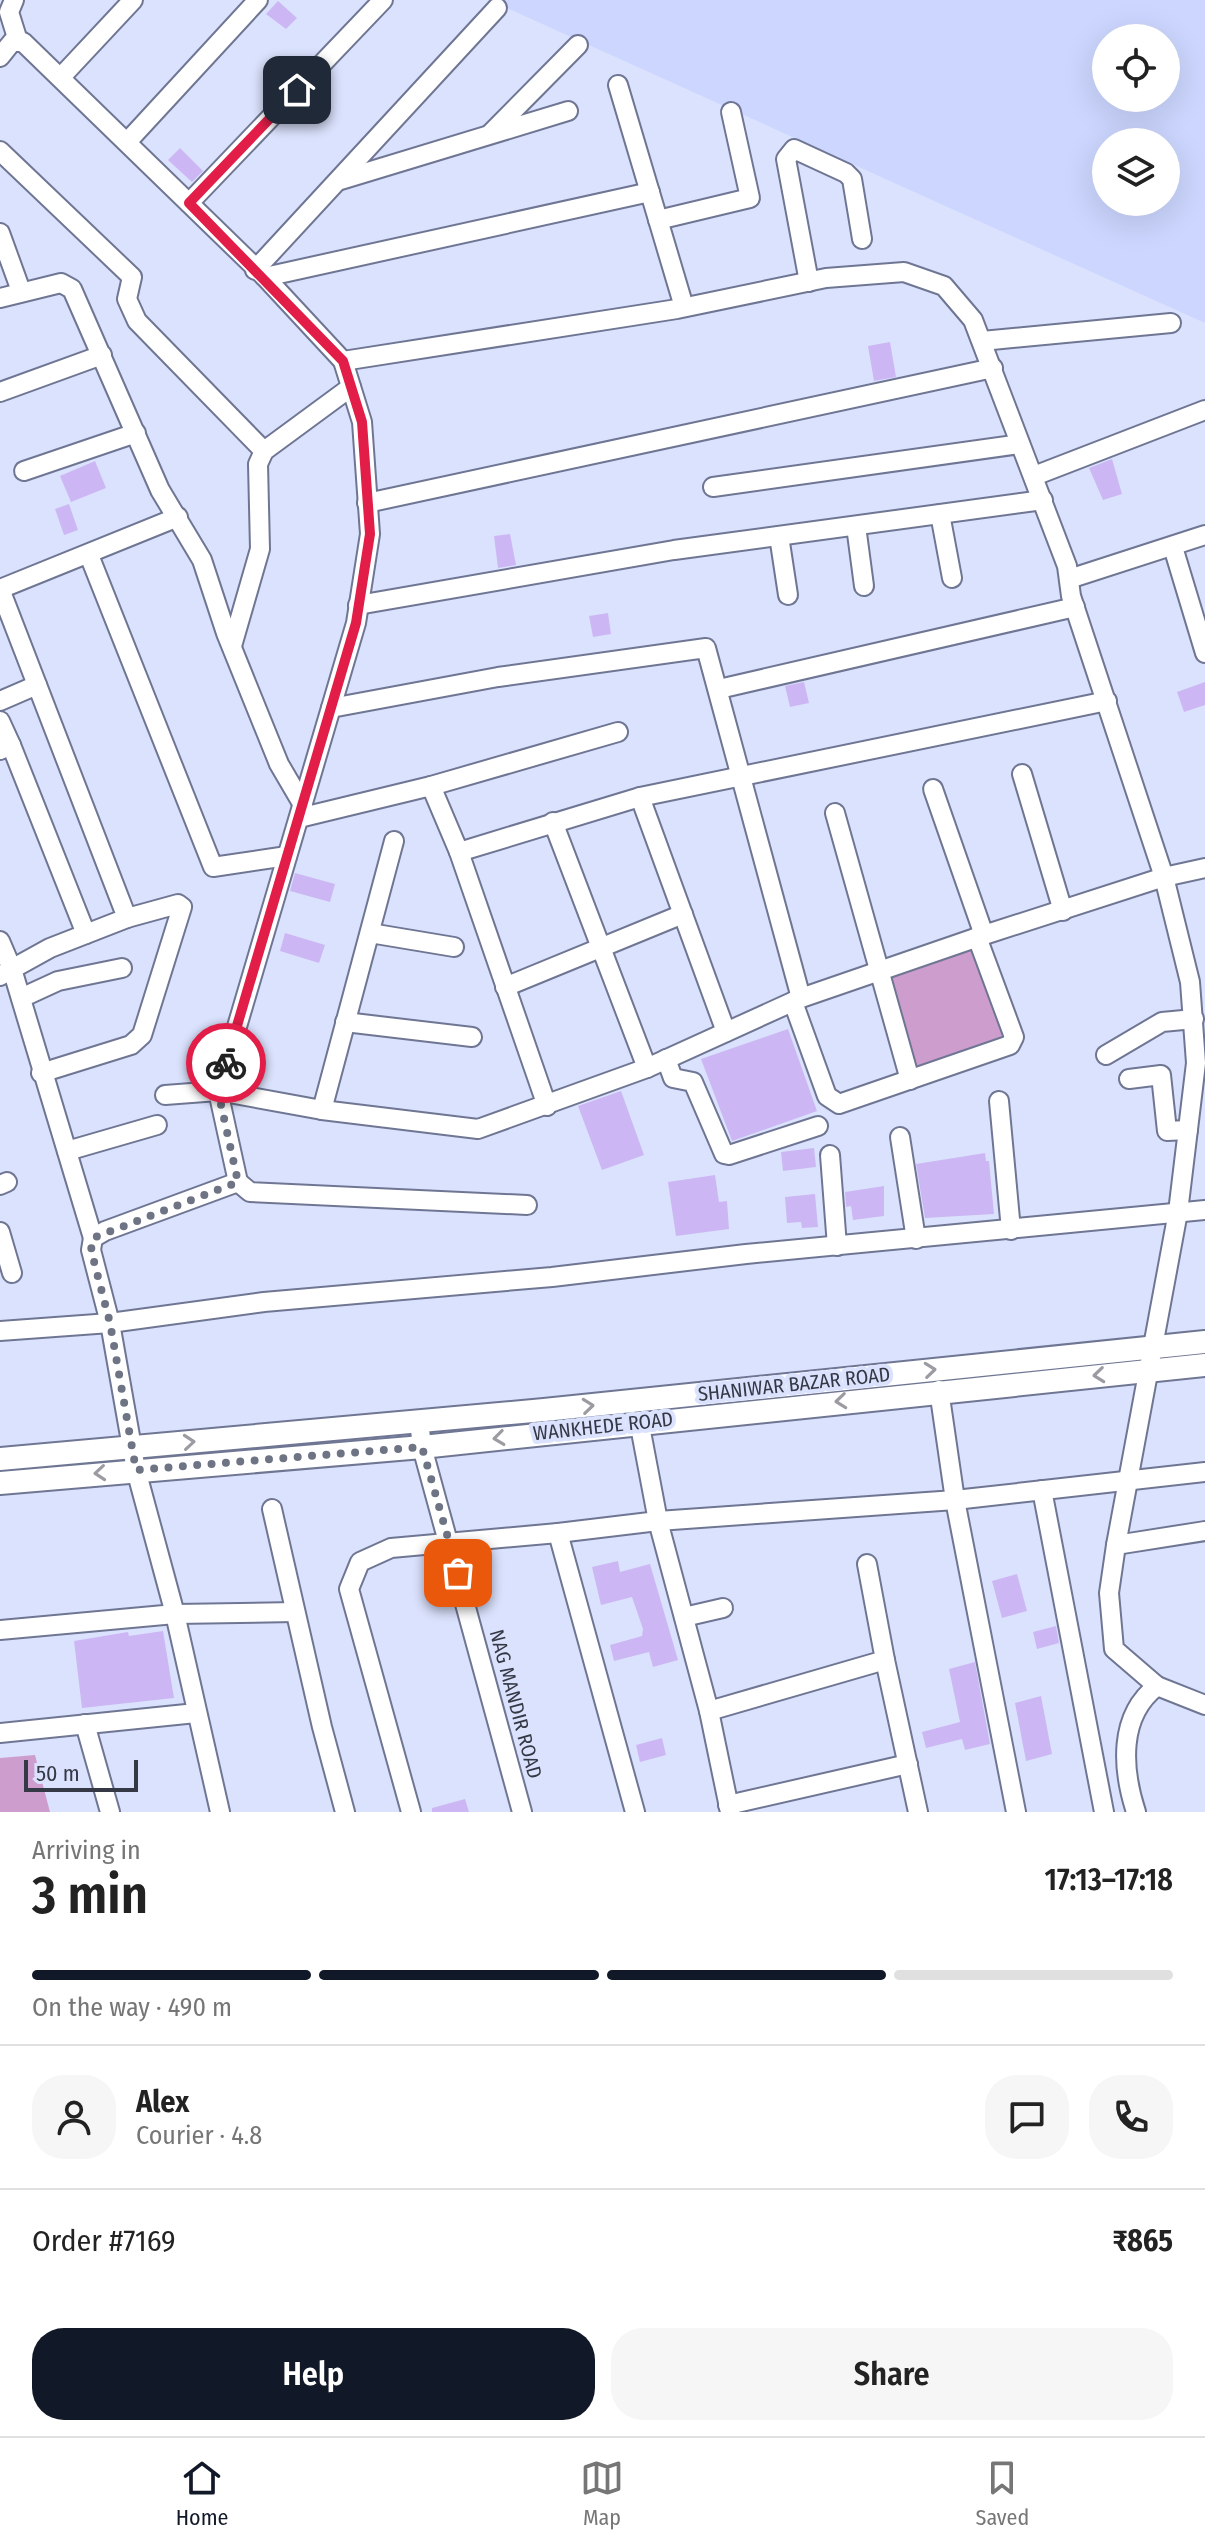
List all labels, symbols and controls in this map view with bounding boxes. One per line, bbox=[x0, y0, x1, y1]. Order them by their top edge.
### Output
map controls bbox=[1092, 24, 1180, 216]
button: locate bbox=[1092, 24, 1180, 112]
pin bbox=[263, 56, 331, 124]
icon: home bbox=[275, 68, 319, 112]
button: layers bbox=[1092, 128, 1180, 216]
courier bbox=[186, 1023, 266, 1103]
icon: bike bbox=[204, 1041, 248, 1085]
street label: SHANIWAR BAZAR ROAD bbox=[697, 1362, 891, 1406]
one-way arrow bbox=[924, 1362, 937, 1379]
one-way arrow bbox=[1093, 1366, 1106, 1383]
one-way arrow bbox=[834, 1392, 847, 1409]
one-way arrow bbox=[581, 1397, 594, 1414]
street label: WANKHEDE ROAD bbox=[532, 1407, 674, 1445]
one-way arrow bbox=[492, 1429, 505, 1446]
one-way arrow bbox=[183, 1434, 196, 1451]
one-way arrow bbox=[93, 1464, 106, 1481]
pin bbox=[424, 1539, 492, 1607]
icon: bag bbox=[436, 1551, 480, 1595]
street label: NAG MANDIR ROAD bbox=[485, 1627, 547, 1781]
scale bar bbox=[24, 1756, 138, 1792]
text: 50 m bbox=[36, 1760, 80, 1787]
text: Arriving in bbox=[32, 1835, 141, 1866]
text: 17:13–17:18 bbox=[1045, 1862, 1173, 1898]
text: 3 min bbox=[32, 1864, 148, 1927]
text: On the way · 490 m bbox=[32, 1992, 232, 2023]
button: person bbox=[32, 2075, 116, 2159]
button: chat bbox=[985, 2075, 1069, 2159]
button: phone bbox=[1089, 2075, 1173, 2159]
text: Alex bbox=[136, 2084, 189, 2120]
text: Courier · 4.8 bbox=[136, 2120, 262, 2151]
text: Order #7169 bbox=[32, 2223, 176, 2259]
text: ₹865 bbox=[1113, 2223, 1173, 2259]
button: Help bbox=[32, 2328, 595, 2420]
button: Share bbox=[611, 2328, 1173, 2420]
tab: Home bbox=[176, 2456, 228, 2531]
tab: Map bbox=[580, 2456, 624, 2531]
tab: Saved bbox=[975, 2456, 1029, 2531]

